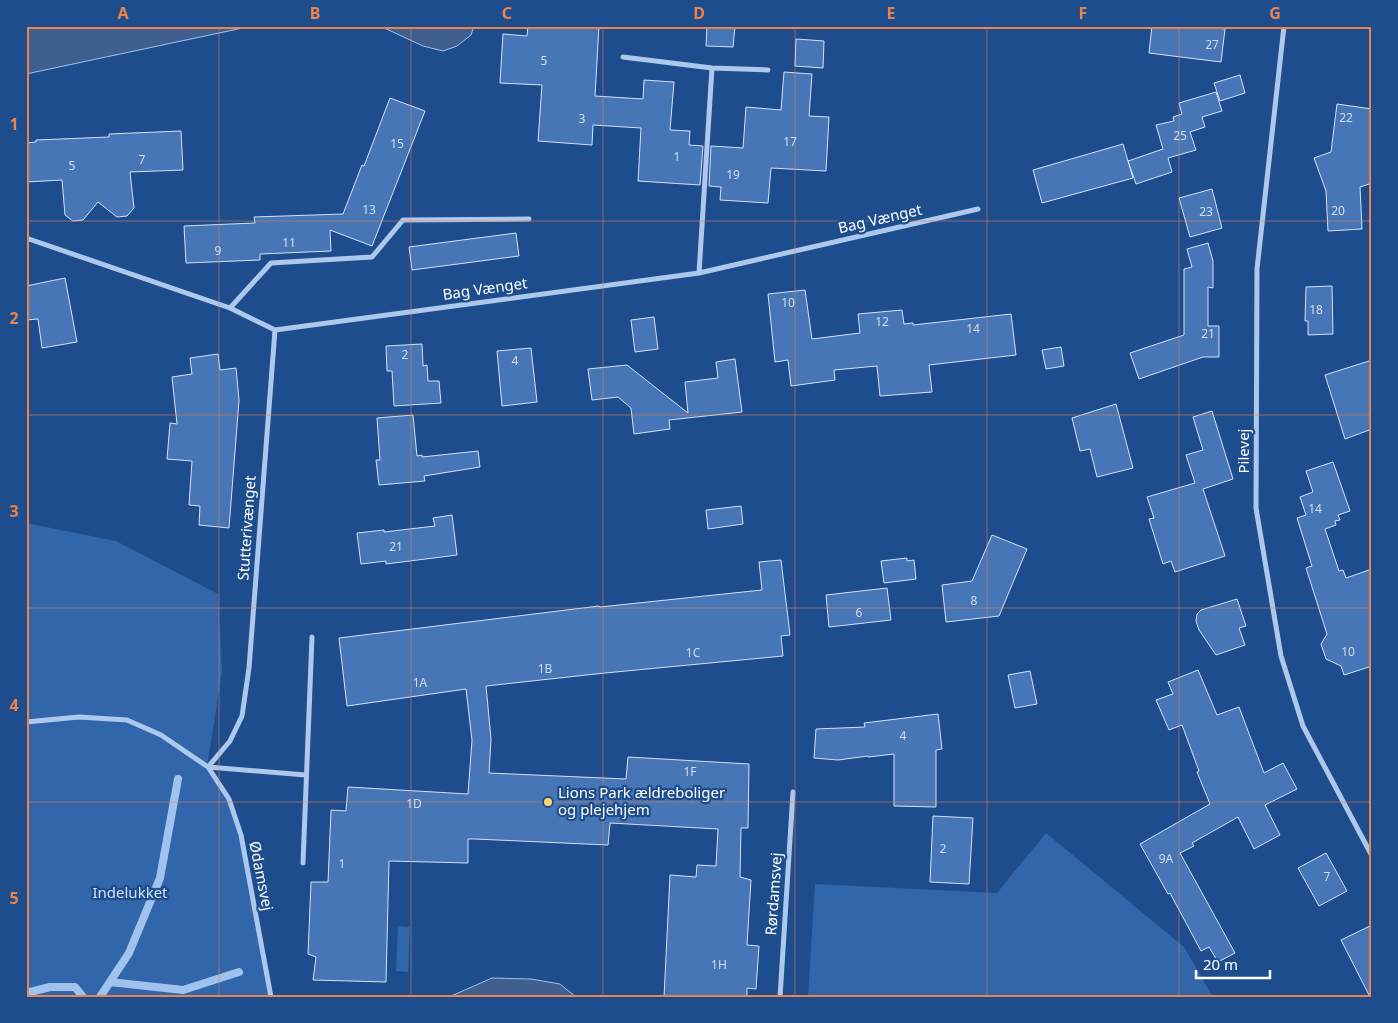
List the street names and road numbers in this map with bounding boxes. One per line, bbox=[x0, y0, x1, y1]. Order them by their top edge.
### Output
street label: Bag Vænget bbox=[836, 199, 924, 237]
street label: Bag Vænget bbox=[441, 272, 529, 304]
street label: Pilevej bbox=[1233, 429, 1253, 473]
street label: Stutterivænget bbox=[232, 474, 260, 581]
street label: Ødamsvej bbox=[245, 839, 279, 912]
street label: Rørdamsvej bbox=[760, 852, 786, 936]

